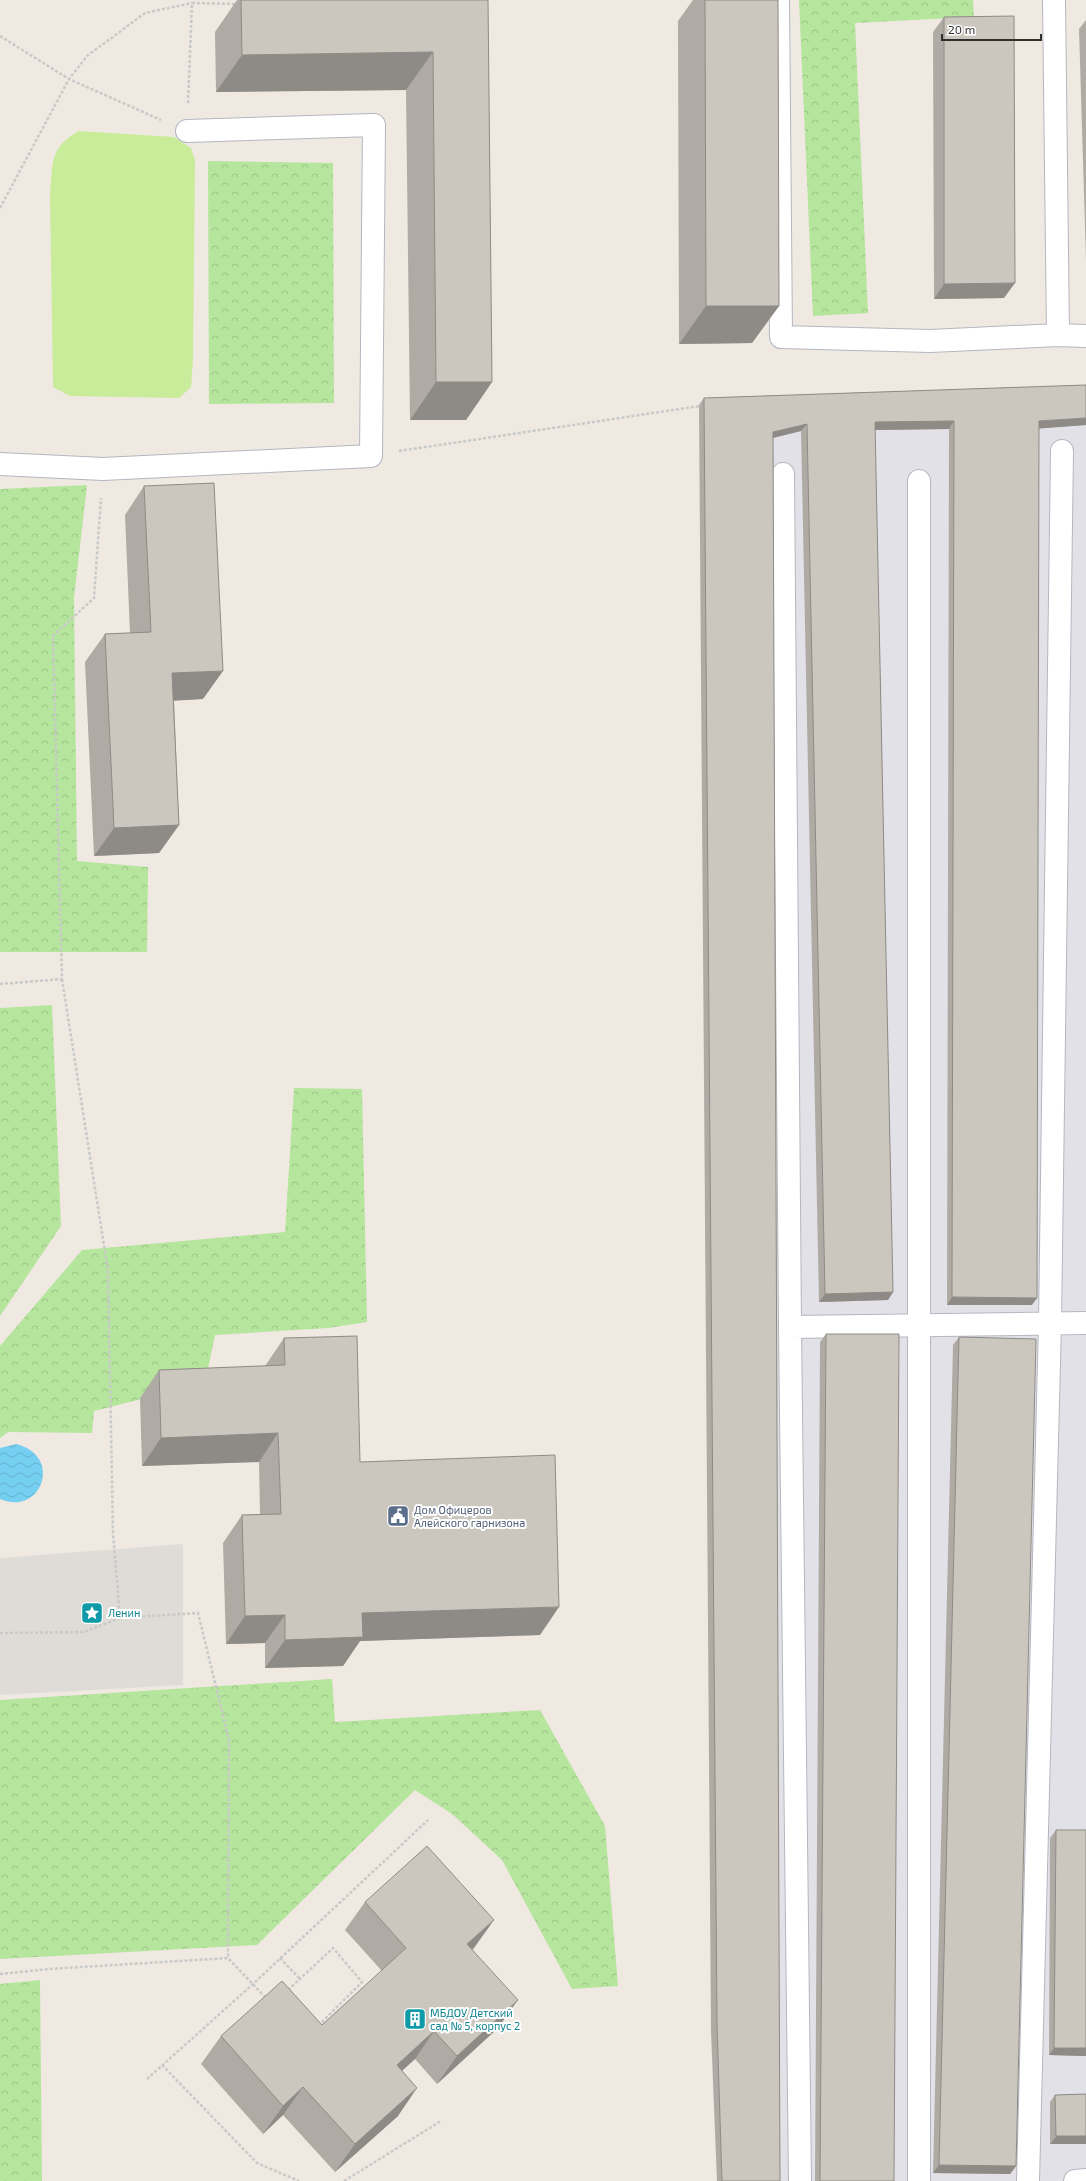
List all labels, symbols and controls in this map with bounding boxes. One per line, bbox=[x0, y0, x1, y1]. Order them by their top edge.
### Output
scale bar bbox=[942, 16, 1041, 42]
text: 20 m bbox=[948, 22, 975, 36]
public building icon: Дом Офицеров Алейского гарнизона bbox=[385, 1503, 411, 1529]
place label: Дом Офицеров Алейского гарнизона bbox=[414, 1503, 525, 1529]
place icon: Ленин bbox=[79, 1600, 105, 1626]
place label: Ленин bbox=[108, 1606, 140, 1619]
building icon: МБДОУ Детский сад № 5, корпус 2 bbox=[402, 2006, 428, 2032]
place label: МБДОУ Детский сад № 5, корпус 2 bbox=[430, 2006, 520, 2033]

